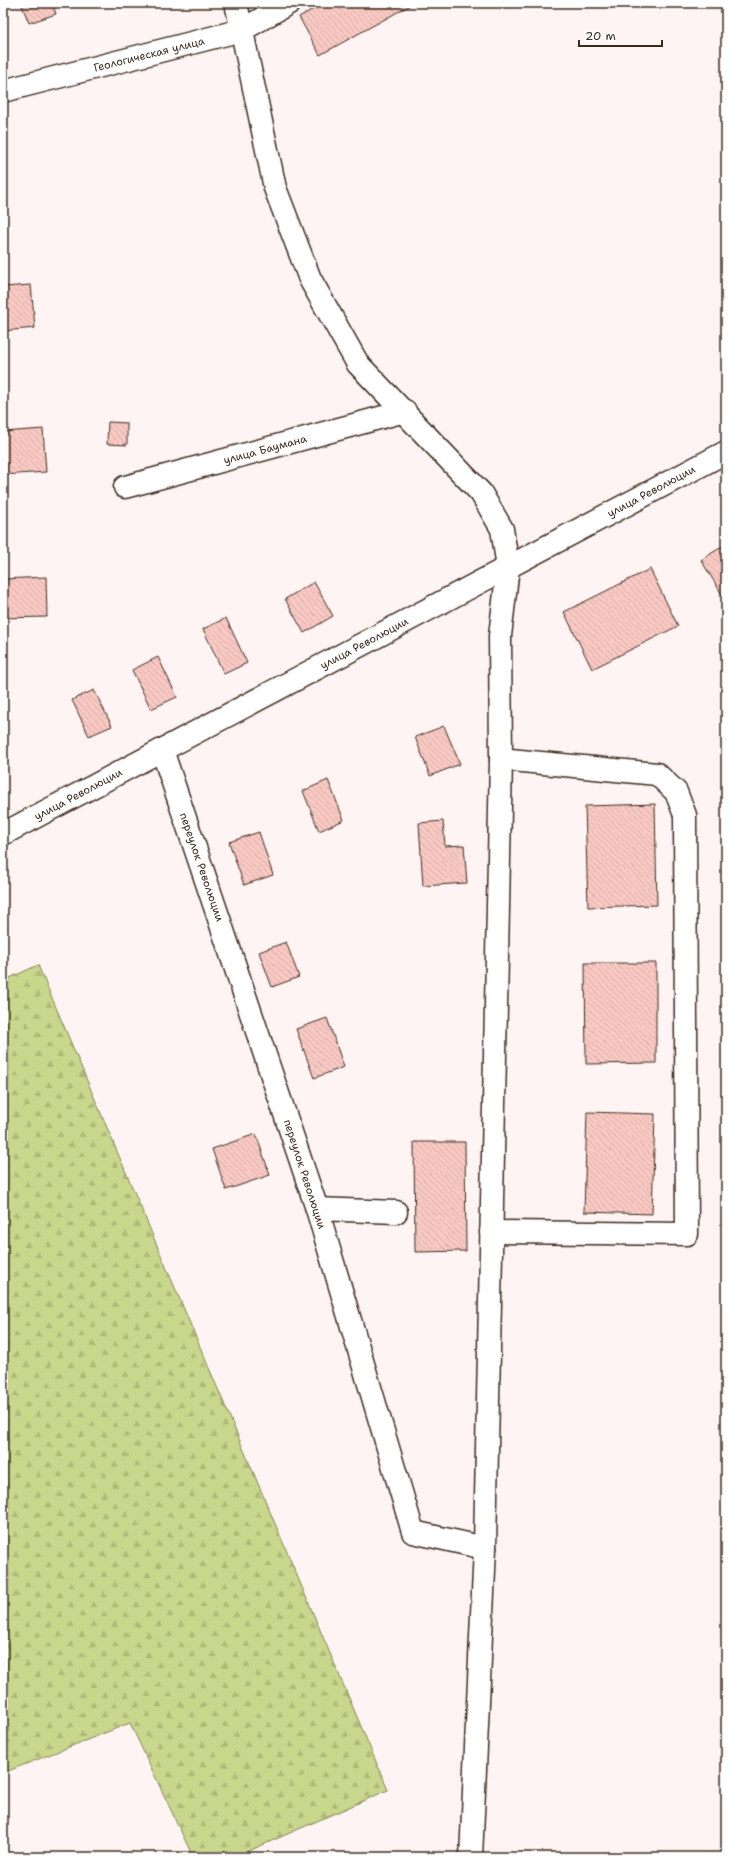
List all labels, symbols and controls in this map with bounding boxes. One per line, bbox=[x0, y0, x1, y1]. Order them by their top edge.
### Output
scale bar bbox=[579, 22, 662, 48]
text: 20 m bbox=[585, 28, 616, 44]
street label: Геологическая улица bbox=[92, 33, 206, 76]
street label: улица Баумана bbox=[222, 431, 309, 468]
street label: улица Революции bbox=[604, 462, 698, 521]
street label: улица Революции bbox=[317, 614, 411, 673]
street label: улица Революции bbox=[31, 765, 125, 824]
street label: переулок Революции bbox=[176, 811, 227, 924]
street label: переулок Революции bbox=[280, 1117, 329, 1231]

